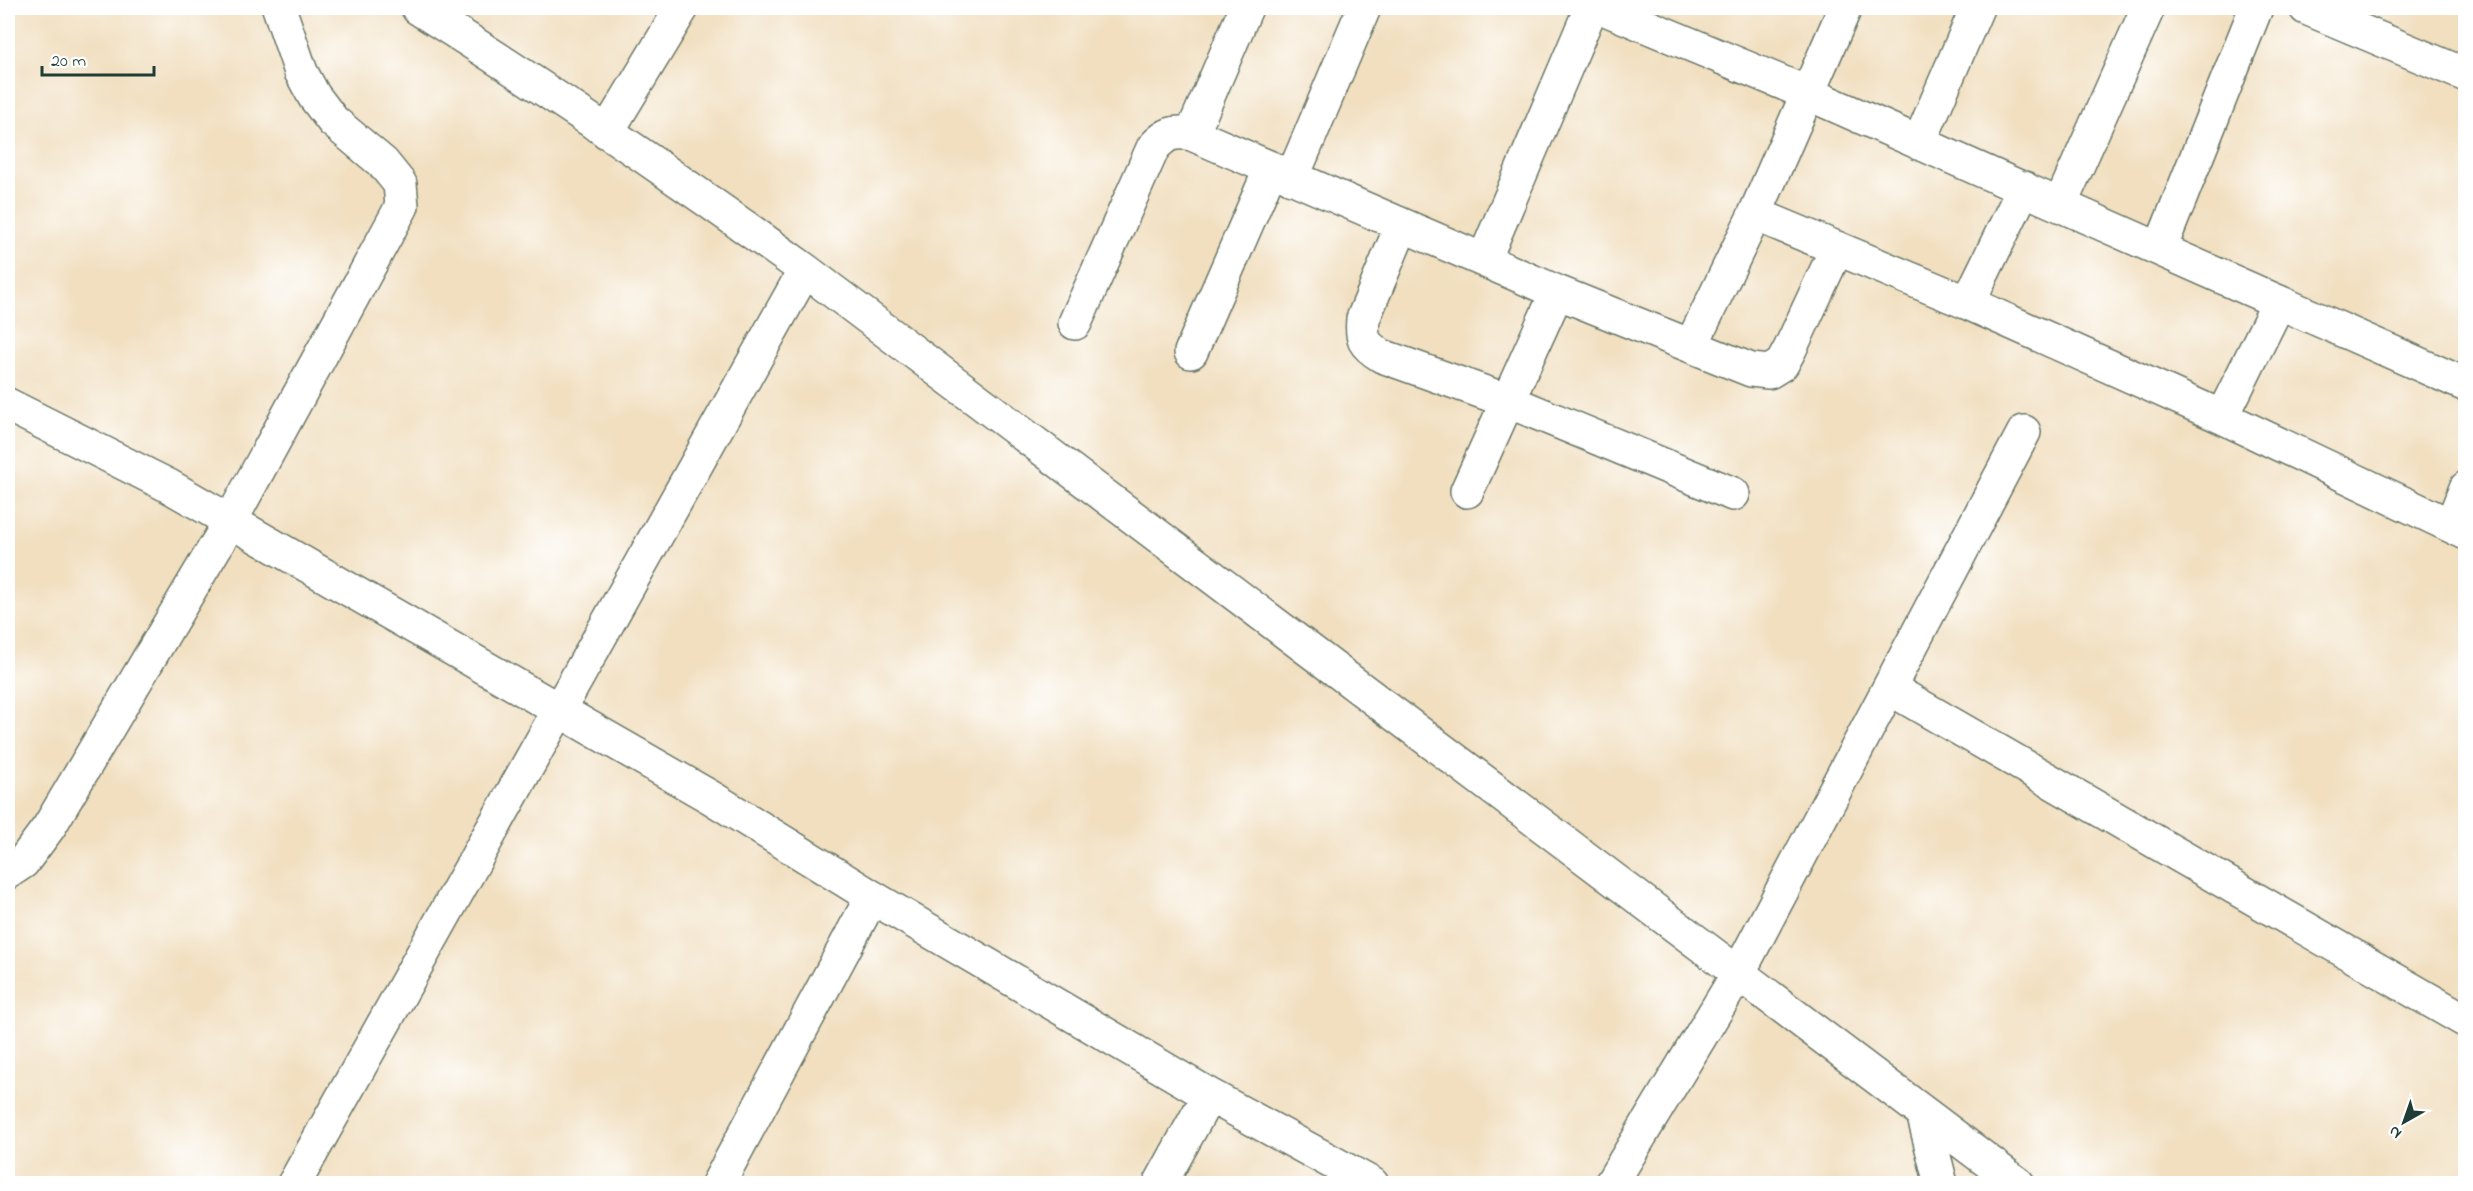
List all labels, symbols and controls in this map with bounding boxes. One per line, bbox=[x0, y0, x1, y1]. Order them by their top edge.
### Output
scale bar bbox=[42, 39, 154, 77]
text: 20 m bbox=[51, 49, 86, 75]
north arrow bbox=[2374, 1092, 2434, 1152]
text: N bbox=[2384, 1119, 2407, 1145]

